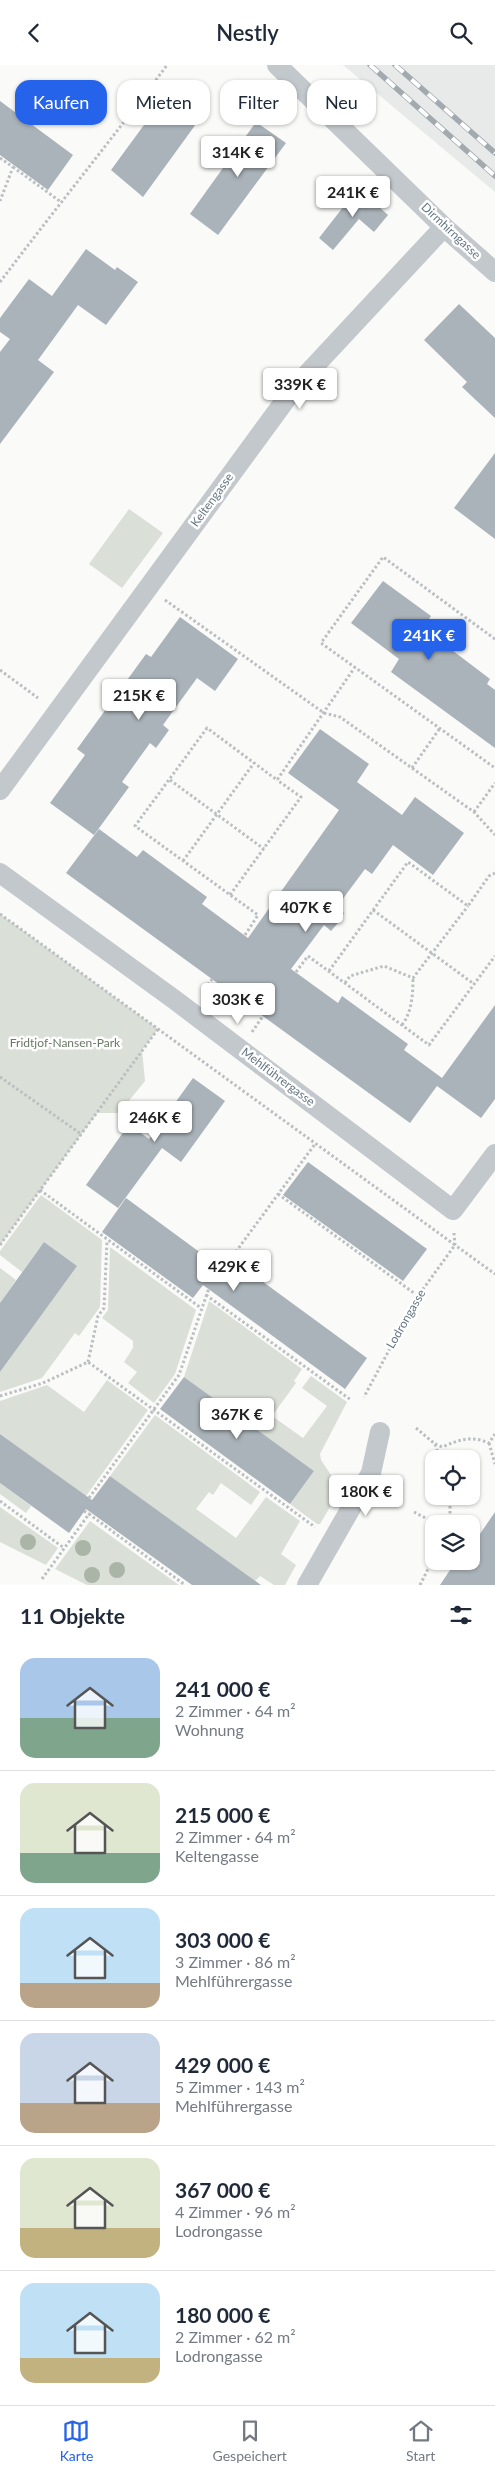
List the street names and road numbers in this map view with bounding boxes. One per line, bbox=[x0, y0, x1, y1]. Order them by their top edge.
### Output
street label: Dirmhirngasse bbox=[419, 199, 484, 262]
street label: Keltengasse bbox=[187, 470, 236, 530]
street label: Mehlführergasse bbox=[239, 1044, 318, 1109]
street label: Lodrongasse bbox=[383, 1287, 429, 1351]

